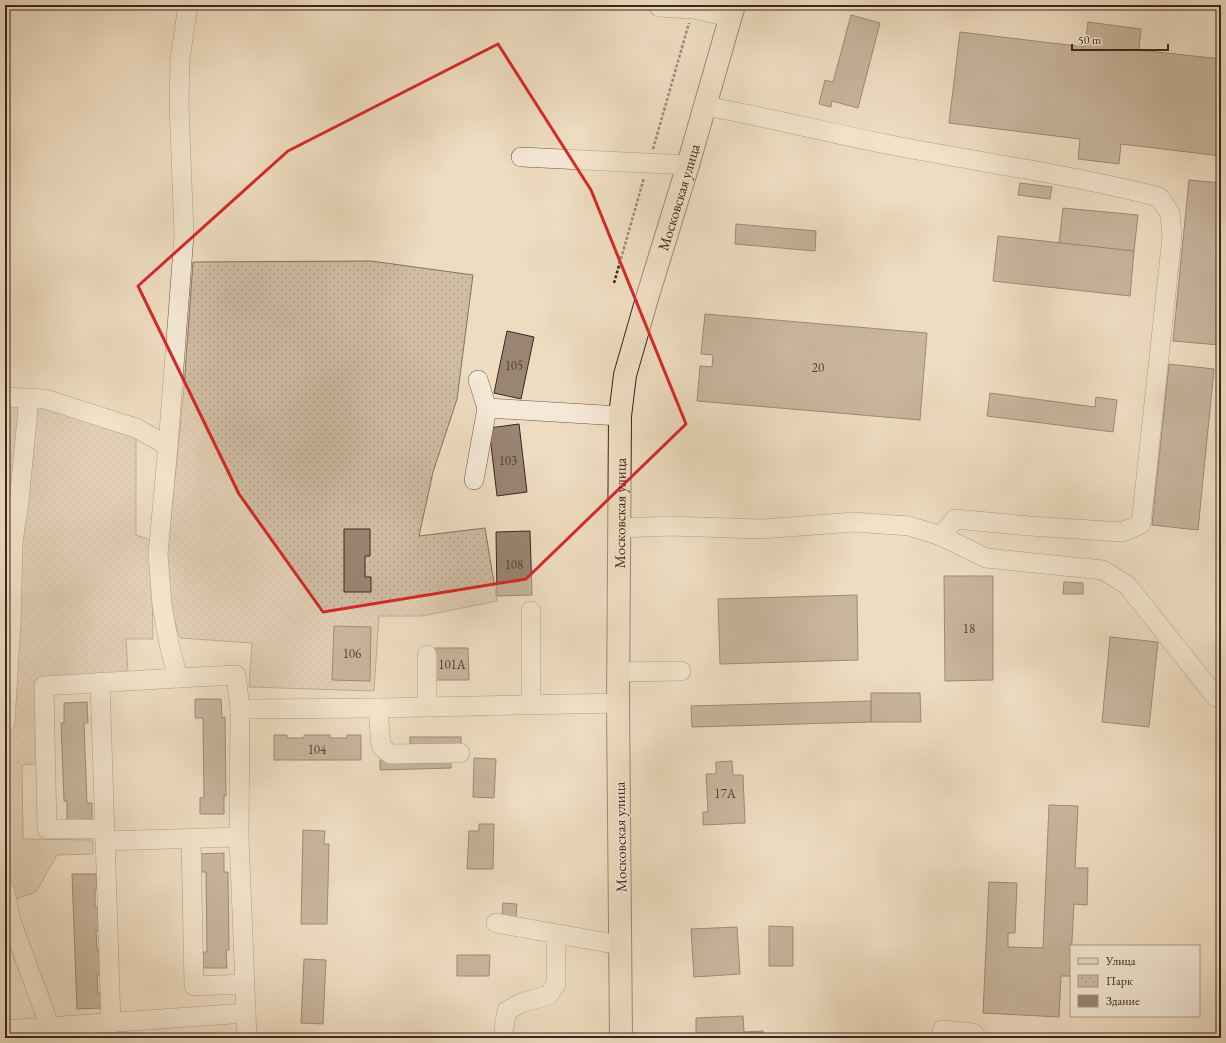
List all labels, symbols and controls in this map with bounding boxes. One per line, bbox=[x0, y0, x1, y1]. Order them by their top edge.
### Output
scale bar bbox=[1072, 26, 1168, 52]
text: 50 m bbox=[1078, 32, 1102, 48]
street label: Московская улица bbox=[653, 141, 703, 253]
house number: 105 bbox=[505, 357, 523, 374]
house number: 20 bbox=[812, 359, 824, 376]
house number: 103 bbox=[499, 452, 517, 469]
street label: Московская улица bbox=[609, 458, 629, 569]
house number: 108 bbox=[505, 556, 523, 573]
house number: 18 bbox=[963, 620, 975, 637]
house number: 106 bbox=[343, 645, 361, 662]
house number: 101А bbox=[438, 656, 467, 673]
house number: 104 bbox=[308, 741, 327, 758]
street label: Московская улица bbox=[610, 781, 630, 893]
house number: 17А bbox=[714, 785, 737, 802]
legend bbox=[1070, 945, 1200, 1017]
text: Улица bbox=[1105, 953, 1136, 969]
text: Парк bbox=[1106, 973, 1133, 989]
text: Здание bbox=[1106, 993, 1140, 1009]

